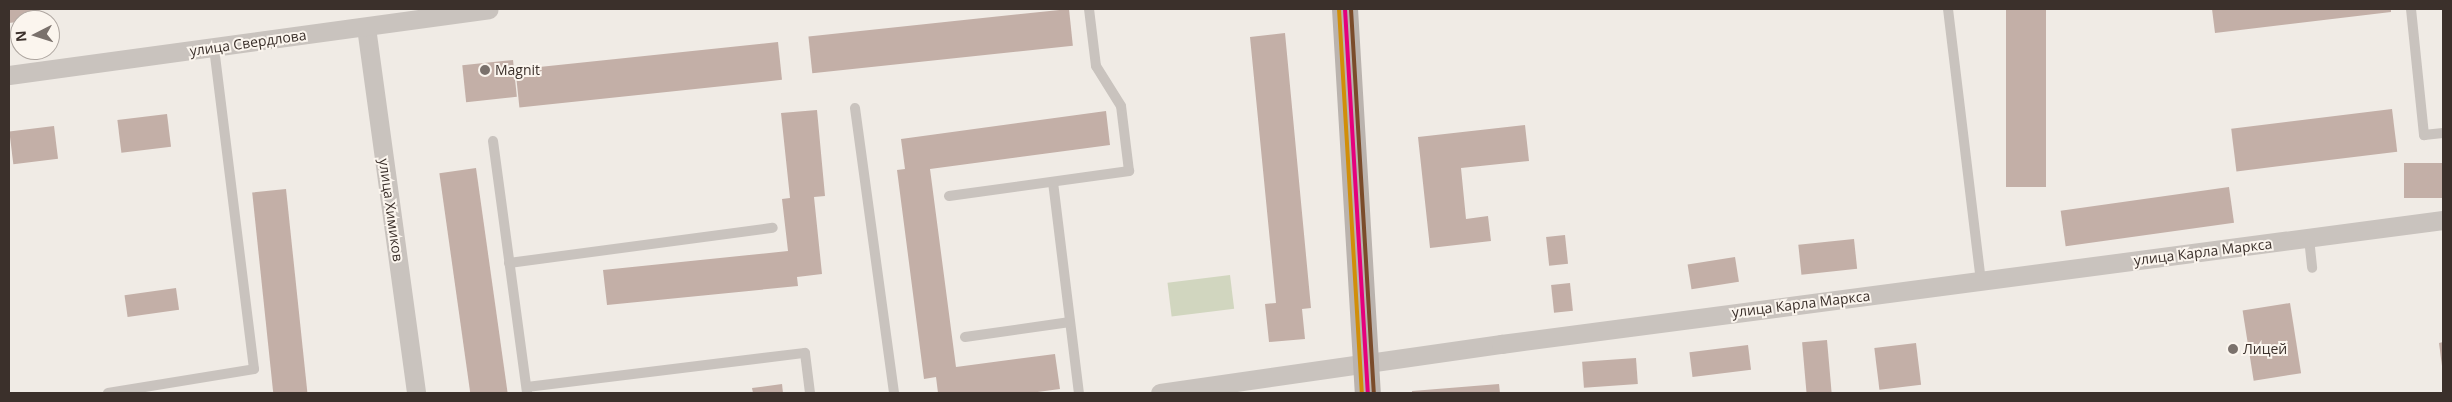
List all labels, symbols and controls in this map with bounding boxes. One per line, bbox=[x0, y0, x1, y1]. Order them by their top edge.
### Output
north arrow bbox=[10, 10, 60, 60]
street label: улица Свердлова bbox=[189, 26, 307, 60]
text: N bbox=[11, 30, 31, 43]
place label: Magnit bbox=[495, 62, 540, 78]
marker: Magnit bbox=[479, 64, 491, 76]
street label: улица Химиков bbox=[375, 157, 407, 263]
street label: улица Карла Маркса bbox=[2133, 235, 2273, 269]
street label: улица Карла Маркса bbox=[1731, 287, 1871, 321]
place label: Лицей bbox=[2243, 341, 2287, 357]
marker: Лицей bbox=[2227, 343, 2239, 355]

